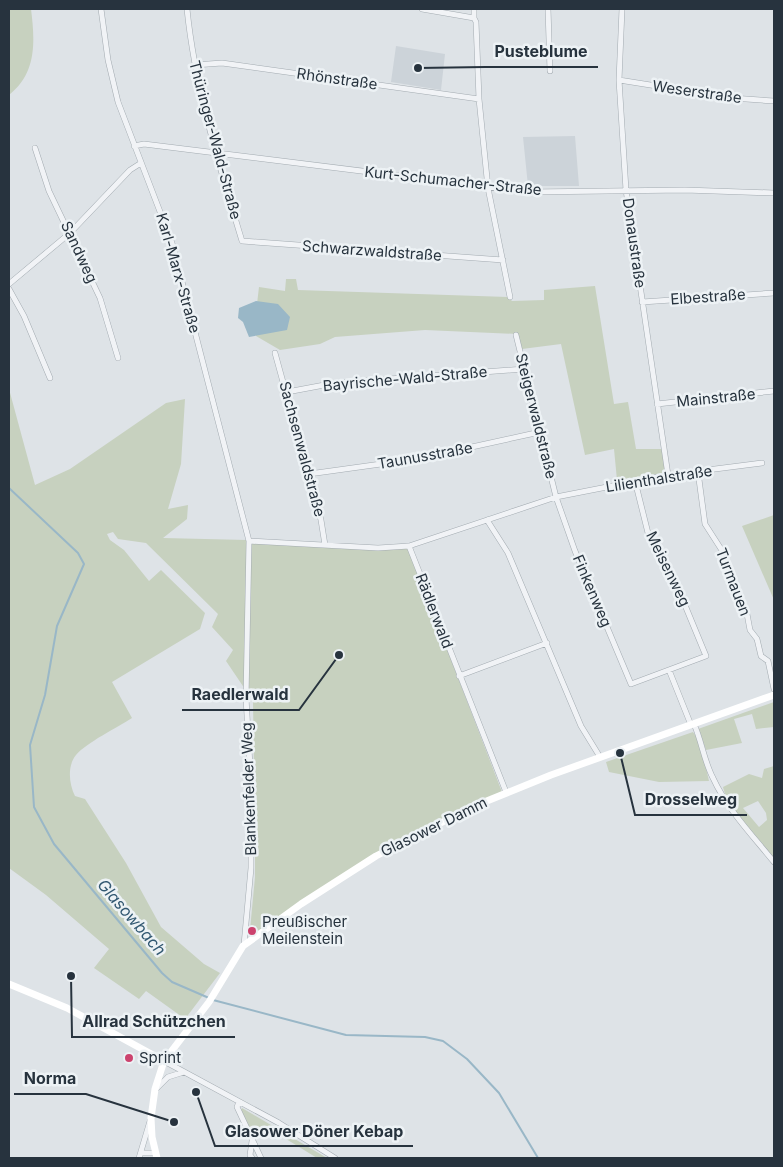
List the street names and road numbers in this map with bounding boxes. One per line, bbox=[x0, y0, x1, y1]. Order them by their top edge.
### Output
street label: Thüringer-Wald-Straße bbox=[185, 58, 246, 221]
street label: Rhönstraße bbox=[296, 63, 379, 94]
street label: Weserstraße bbox=[651, 76, 743, 107]
street label: Kurt-Schumacher-Straße bbox=[364, 162, 543, 199]
street label: Donaustraße bbox=[619, 197, 650, 289]
street label: Karl-Marx-Straße bbox=[152, 211, 205, 335]
street label: Sandweg bbox=[57, 218, 102, 286]
street label: Schwarzwaldstraße bbox=[301, 236, 443, 265]
street label: Elbestraße bbox=[670, 284, 746, 309]
street label: Steigerwaldstraße bbox=[512, 351, 561, 481]
street label: Bayrische-Wald-Straße bbox=[322, 362, 488, 395]
street label: Sachsenwaldstraße bbox=[275, 379, 330, 519]
street label: Mainstraße bbox=[675, 384, 756, 411]
street label: Taunusstraße bbox=[376, 438, 474, 473]
street label: Lilienthalstraße bbox=[604, 461, 714, 496]
street label: Meisenweg bbox=[642, 528, 695, 610]
street label: Turmauen bbox=[712, 545, 755, 619]
street label: Finkenweg bbox=[569, 552, 616, 630]
street label: Rädlerwald bbox=[411, 571, 457, 651]
street label: Blankenfelder Weg bbox=[237, 722, 260, 856]
street label: Glasower Damm bbox=[377, 793, 490, 861]

